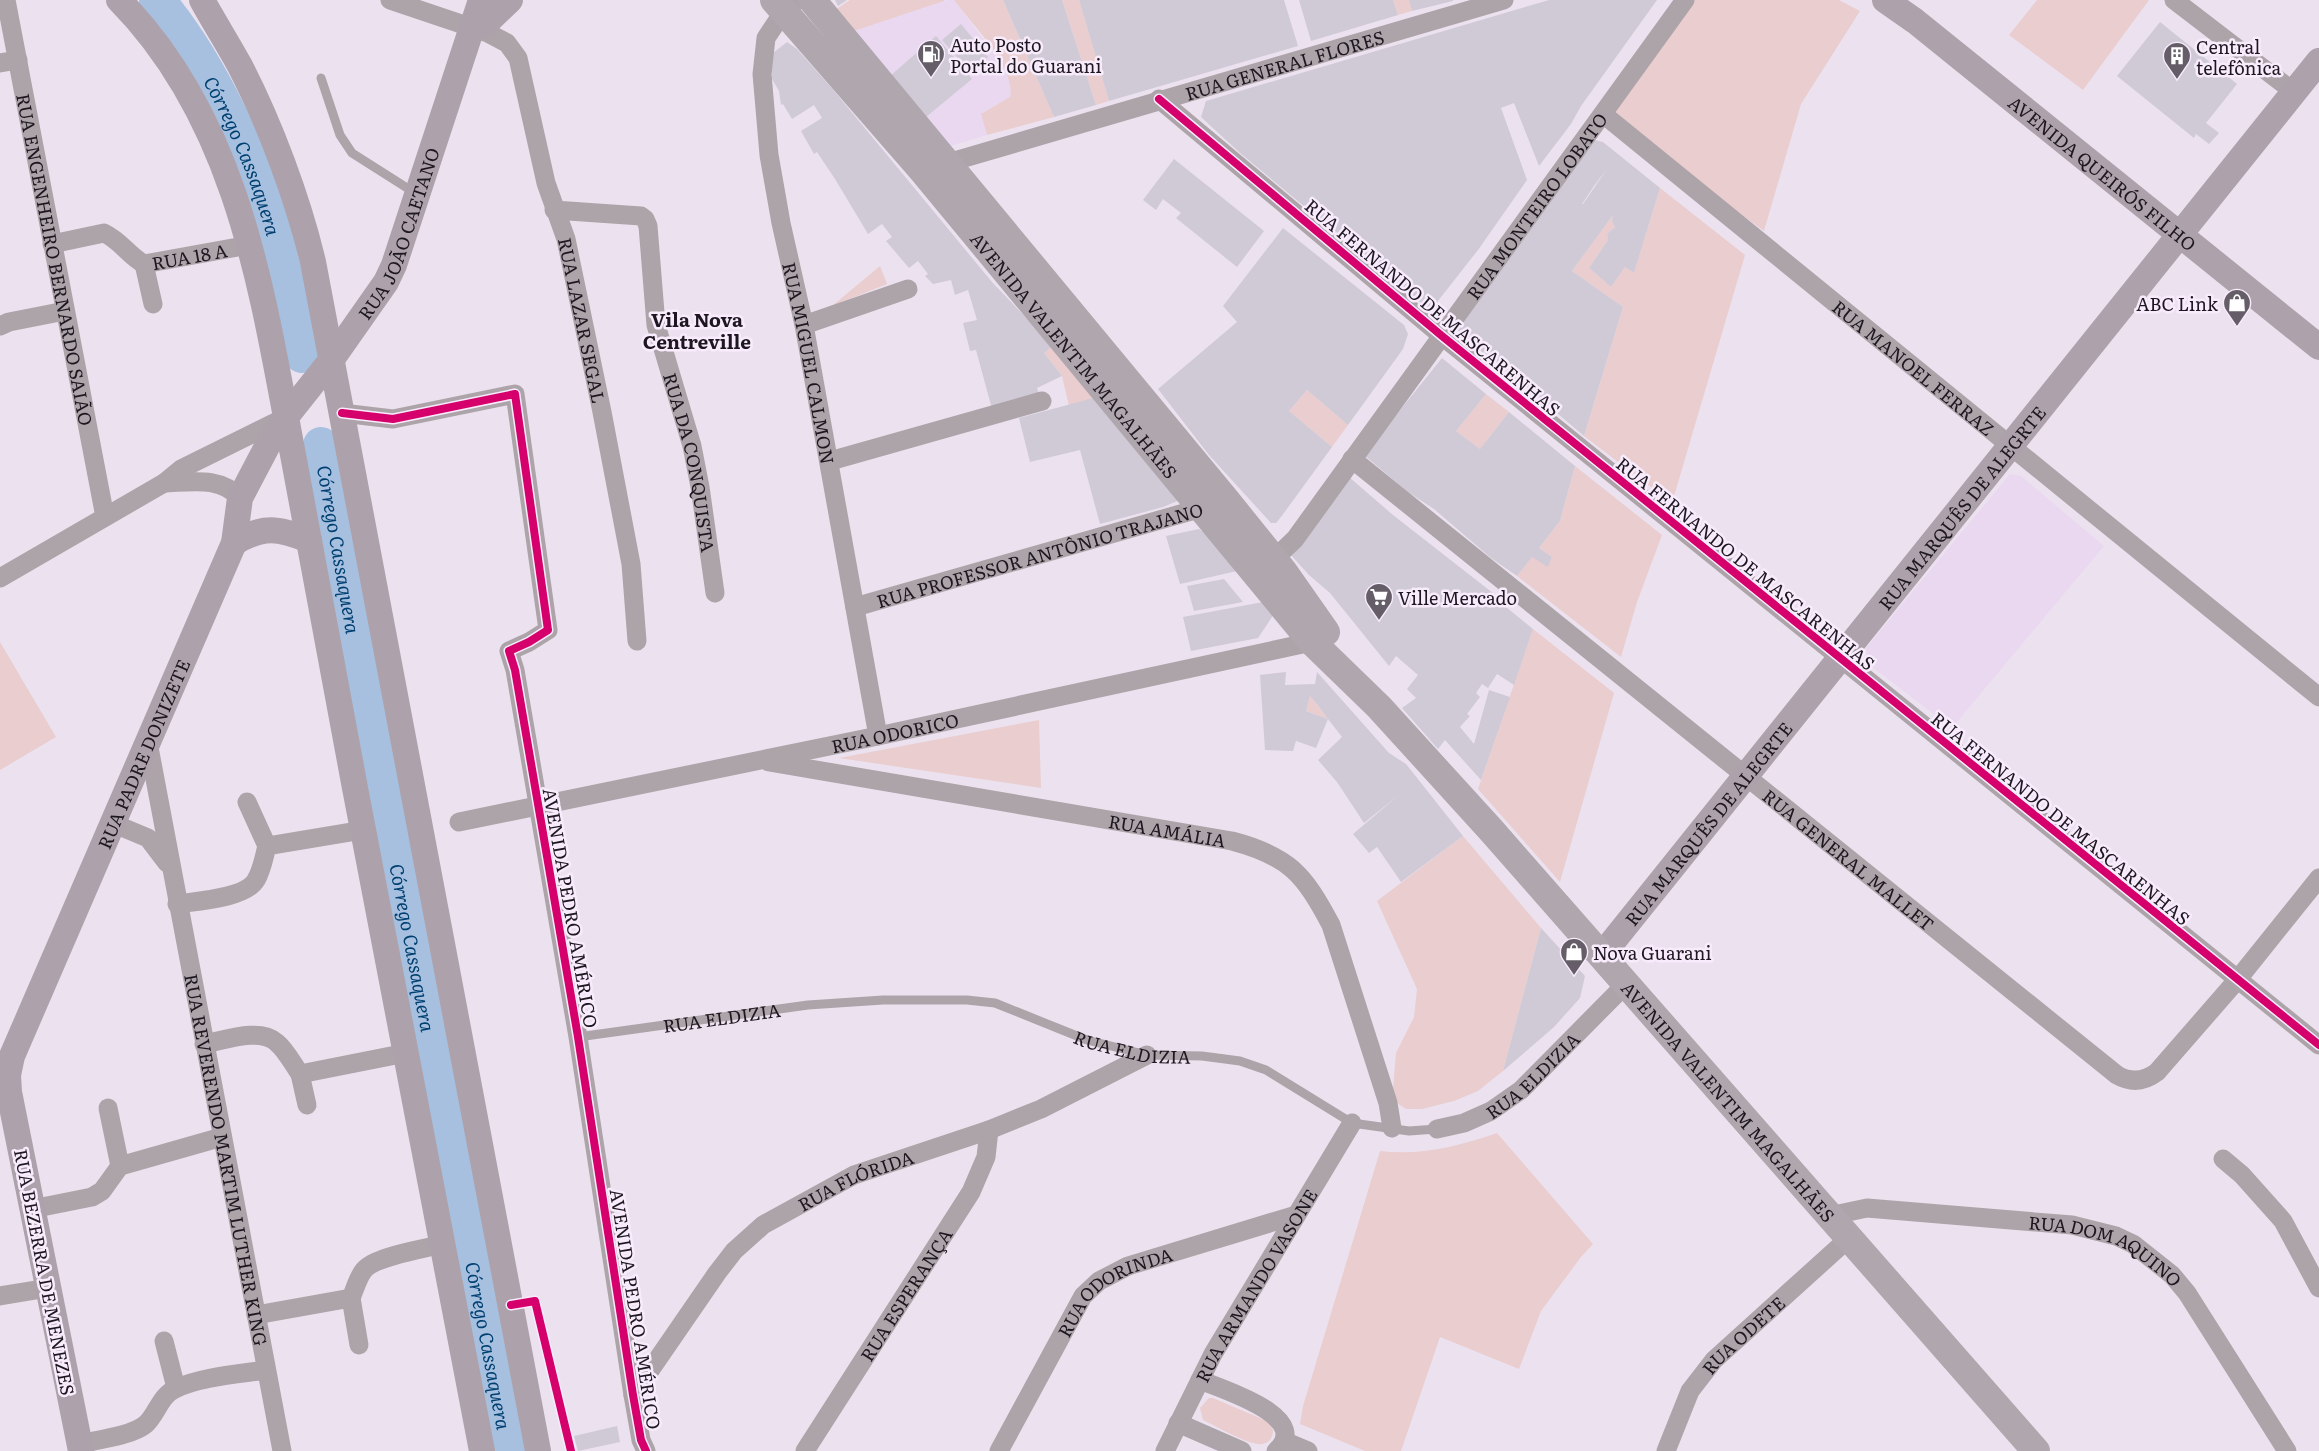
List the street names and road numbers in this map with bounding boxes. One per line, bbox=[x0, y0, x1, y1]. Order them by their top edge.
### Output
street label: RUA GENERAL FLORES bbox=[1182, 22, 1387, 106]
street label: AVENIDA QUEIRÓS FILHO bbox=[2003, 88, 2203, 257]
street label: RUA ENGENHEIRO BERNARDO SAIÃO bbox=[11, 91, 101, 428]
street label: RUA MONTEIRO LOBATO bbox=[1459, 107, 1613, 305]
street label: RUA JOÃO CAETANO bbox=[350, 144, 445, 325]
street label: RUA FERNANDO DE MASCARENHAS bbox=[1299, 192, 1567, 422]
street label: AVENIDA VALENTIM MAGALHÃES bbox=[965, 226, 1185, 484]
street label: RUA LAZAR SEGAL bbox=[552, 235, 613, 406]
street label: RUA 18 A bbox=[149, 236, 229, 276]
street label: RUA MIGUEL CALMON bbox=[777, 259, 842, 466]
street label: RUA MANOEL FERRAZ bbox=[1827, 293, 2001, 441]
street label: RUA DA CONQUISTA bbox=[657, 369, 723, 554]
street label: RUA MARQUÊS DE ALEGRTE bbox=[1871, 399, 2051, 615]
street label: RUA FERNANDO DE MASCARENHAS bbox=[1611, 450, 1881, 676]
street label: RUA PROFESSOR ANTÔNIO TRAJANO bbox=[873, 495, 1206, 614]
street label: RUA PADRE DONIZETE bbox=[90, 655, 196, 853]
street label: RUA ODORICO bbox=[829, 705, 961, 759]
street label: RUA FERNANDO DE MASCARENHAS bbox=[1926, 705, 2196, 931]
street label: RUA MARQUÊS DE ALEGRTE bbox=[1617, 715, 1798, 931]
street label: RUA GENERAL MALLET bbox=[1757, 782, 1940, 937]
street label: AVENIDA PEDRO AMÉRICO bbox=[537, 786, 605, 1030]
street label: RUA AMÁLIA bbox=[1106, 807, 1228, 853]
street label: RUA REVERENDO MARTIM LUTHER KING bbox=[179, 971, 275, 1348]
street label: AVENIDA VALENTIM MAGALHÃES bbox=[1616, 975, 1842, 1227]
street label: RUA ELDIZIA bbox=[661, 995, 782, 1039]
street label: RUA ELDIZIA bbox=[1070, 1023, 1191, 1069]
street label: RUA ELDIZIA bbox=[1480, 1025, 1585, 1125]
street label: RUA FLÓRIDA bbox=[792, 1143, 917, 1217]
street label: RUA BEZERRA DE MENEZES bbox=[8, 1146, 82, 1398]
street label: RUA ARMANDO VASONE bbox=[1188, 1183, 1323, 1387]
street label: AVENIDA PEDRO AMÉRICO bbox=[604, 1187, 668, 1431]
street label: RUA DOM AQUINO bbox=[2028, 1208, 2189, 1292]
street label: RUA ESPERANÇA bbox=[853, 1223, 958, 1366]
street label: RUA ODORINDA bbox=[1050, 1240, 1175, 1342]
street label: RUA ODETE bbox=[1694, 1289, 1790, 1380]

